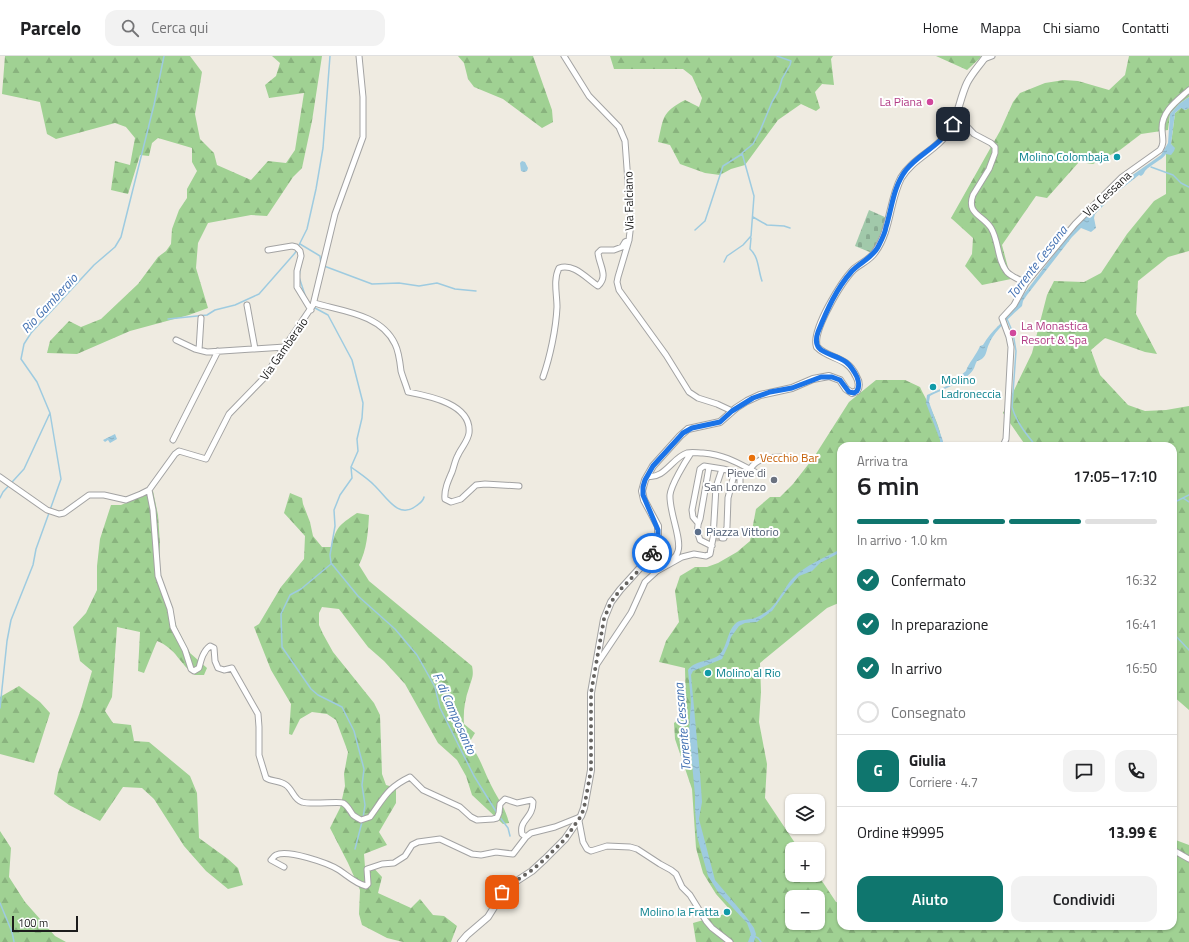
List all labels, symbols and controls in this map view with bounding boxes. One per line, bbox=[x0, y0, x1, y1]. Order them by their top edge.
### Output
search box bbox=[105, 10, 385, 46]
text: Parcelo bbox=[20, 13, 81, 42]
text: Cerca qui bbox=[151, 16, 208, 39]
icon: search bbox=[119, 17, 141, 39]
text: Home bbox=[923, 17, 958, 38]
text: Mappa bbox=[980, 17, 1021, 38]
text: Chi siamo bbox=[1043, 17, 1100, 38]
text: Contatti bbox=[1122, 17, 1169, 38]
place label: La Piana bbox=[879, 92, 922, 111]
marker: La Piana bbox=[925, 97, 935, 107]
pin bbox=[936, 107, 970, 141]
icon: home bbox=[942, 113, 964, 135]
place label: Molino Colombaja bbox=[1019, 147, 1109, 166]
marker: Molino Colombaja bbox=[1112, 152, 1122, 162]
street label: Via Cessana bbox=[1078, 166, 1135, 221]
street label: Via Falciano bbox=[618, 171, 639, 231]
water label: Torrente Cessana bbox=[1002, 220, 1073, 303]
water label: Rio Gamberaio bbox=[16, 268, 82, 337]
street label: Via Gamberaio bbox=[255, 313, 312, 384]
place label: La Monastica Resort & Spa bbox=[1021, 316, 1088, 349]
marker: La Monastica Resort & Spa bbox=[1008, 328, 1018, 338]
place label: Molino Ladroneccia bbox=[941, 370, 1001, 403]
marker: Molino Ladroneccia bbox=[928, 382, 938, 392]
place label: Vecchio Bar bbox=[760, 448, 819, 467]
text: Arriva tra bbox=[857, 451, 908, 471]
marker: Vecchio Bar bbox=[747, 453, 757, 463]
place label: Pieve di San Lorenzo bbox=[704, 463, 766, 496]
text: 17:05–17:10 bbox=[1073, 465, 1157, 488]
text: 6 min bbox=[857, 466, 920, 505]
marker: Pieve di San Lorenzo bbox=[769, 475, 779, 485]
place label: Piazza Vittorio bbox=[706, 522, 779, 541]
marker: Piazza Vittorio bbox=[693, 527, 703, 537]
text: In arrivo · 1.0 km bbox=[857, 530, 947, 550]
courier bbox=[632, 533, 672, 573]
icon: bike bbox=[641, 542, 663, 564]
icon: check bbox=[857, 569, 879, 591]
text: Confermato bbox=[891, 569, 966, 592]
text: 16:32 bbox=[1125, 570, 1157, 590]
icon: check bbox=[857, 613, 879, 635]
text: In preparazione bbox=[891, 613, 988, 636]
text: 16:41 bbox=[1125, 614, 1157, 634]
icon: check bbox=[857, 657, 879, 679]
text: In arrivo bbox=[891, 657, 942, 680]
text: 16:50 bbox=[1125, 658, 1157, 678]
place label: Molino al Rio bbox=[716, 663, 781, 682]
marker: Molino al Rio bbox=[703, 668, 713, 678]
water label: F. di Camposanto bbox=[428, 669, 482, 758]
water label: Torrente Cessana bbox=[668, 681, 696, 772]
text: Consegnato bbox=[891, 701, 966, 724]
text: Giulia bbox=[909, 749, 946, 772]
button: chat bbox=[1063, 750, 1105, 792]
button: phone bbox=[1115, 750, 1157, 792]
text: G bbox=[873, 759, 883, 782]
text: Corriere · 4.7 bbox=[909, 772, 978, 792]
map controls bbox=[785, 794, 825, 930]
button: layers bbox=[785, 794, 825, 834]
text: Ordine #9995 bbox=[857, 821, 944, 844]
text: 13.99 € bbox=[1108, 821, 1157, 844]
button: + bbox=[785, 842, 825, 882]
pin bbox=[485, 875, 519, 909]
button: Aiuto bbox=[857, 876, 1003, 922]
button: Condividi bbox=[1011, 876, 1157, 922]
icon: bag bbox=[491, 881, 513, 903]
button: − bbox=[785, 890, 825, 930]
place label: Molino la Fratta bbox=[640, 902, 719, 921]
marker: Molino la Fratta bbox=[722, 907, 732, 917]
scale bar bbox=[12, 914, 78, 933]
text: 100 m bbox=[18, 915, 48, 931]

